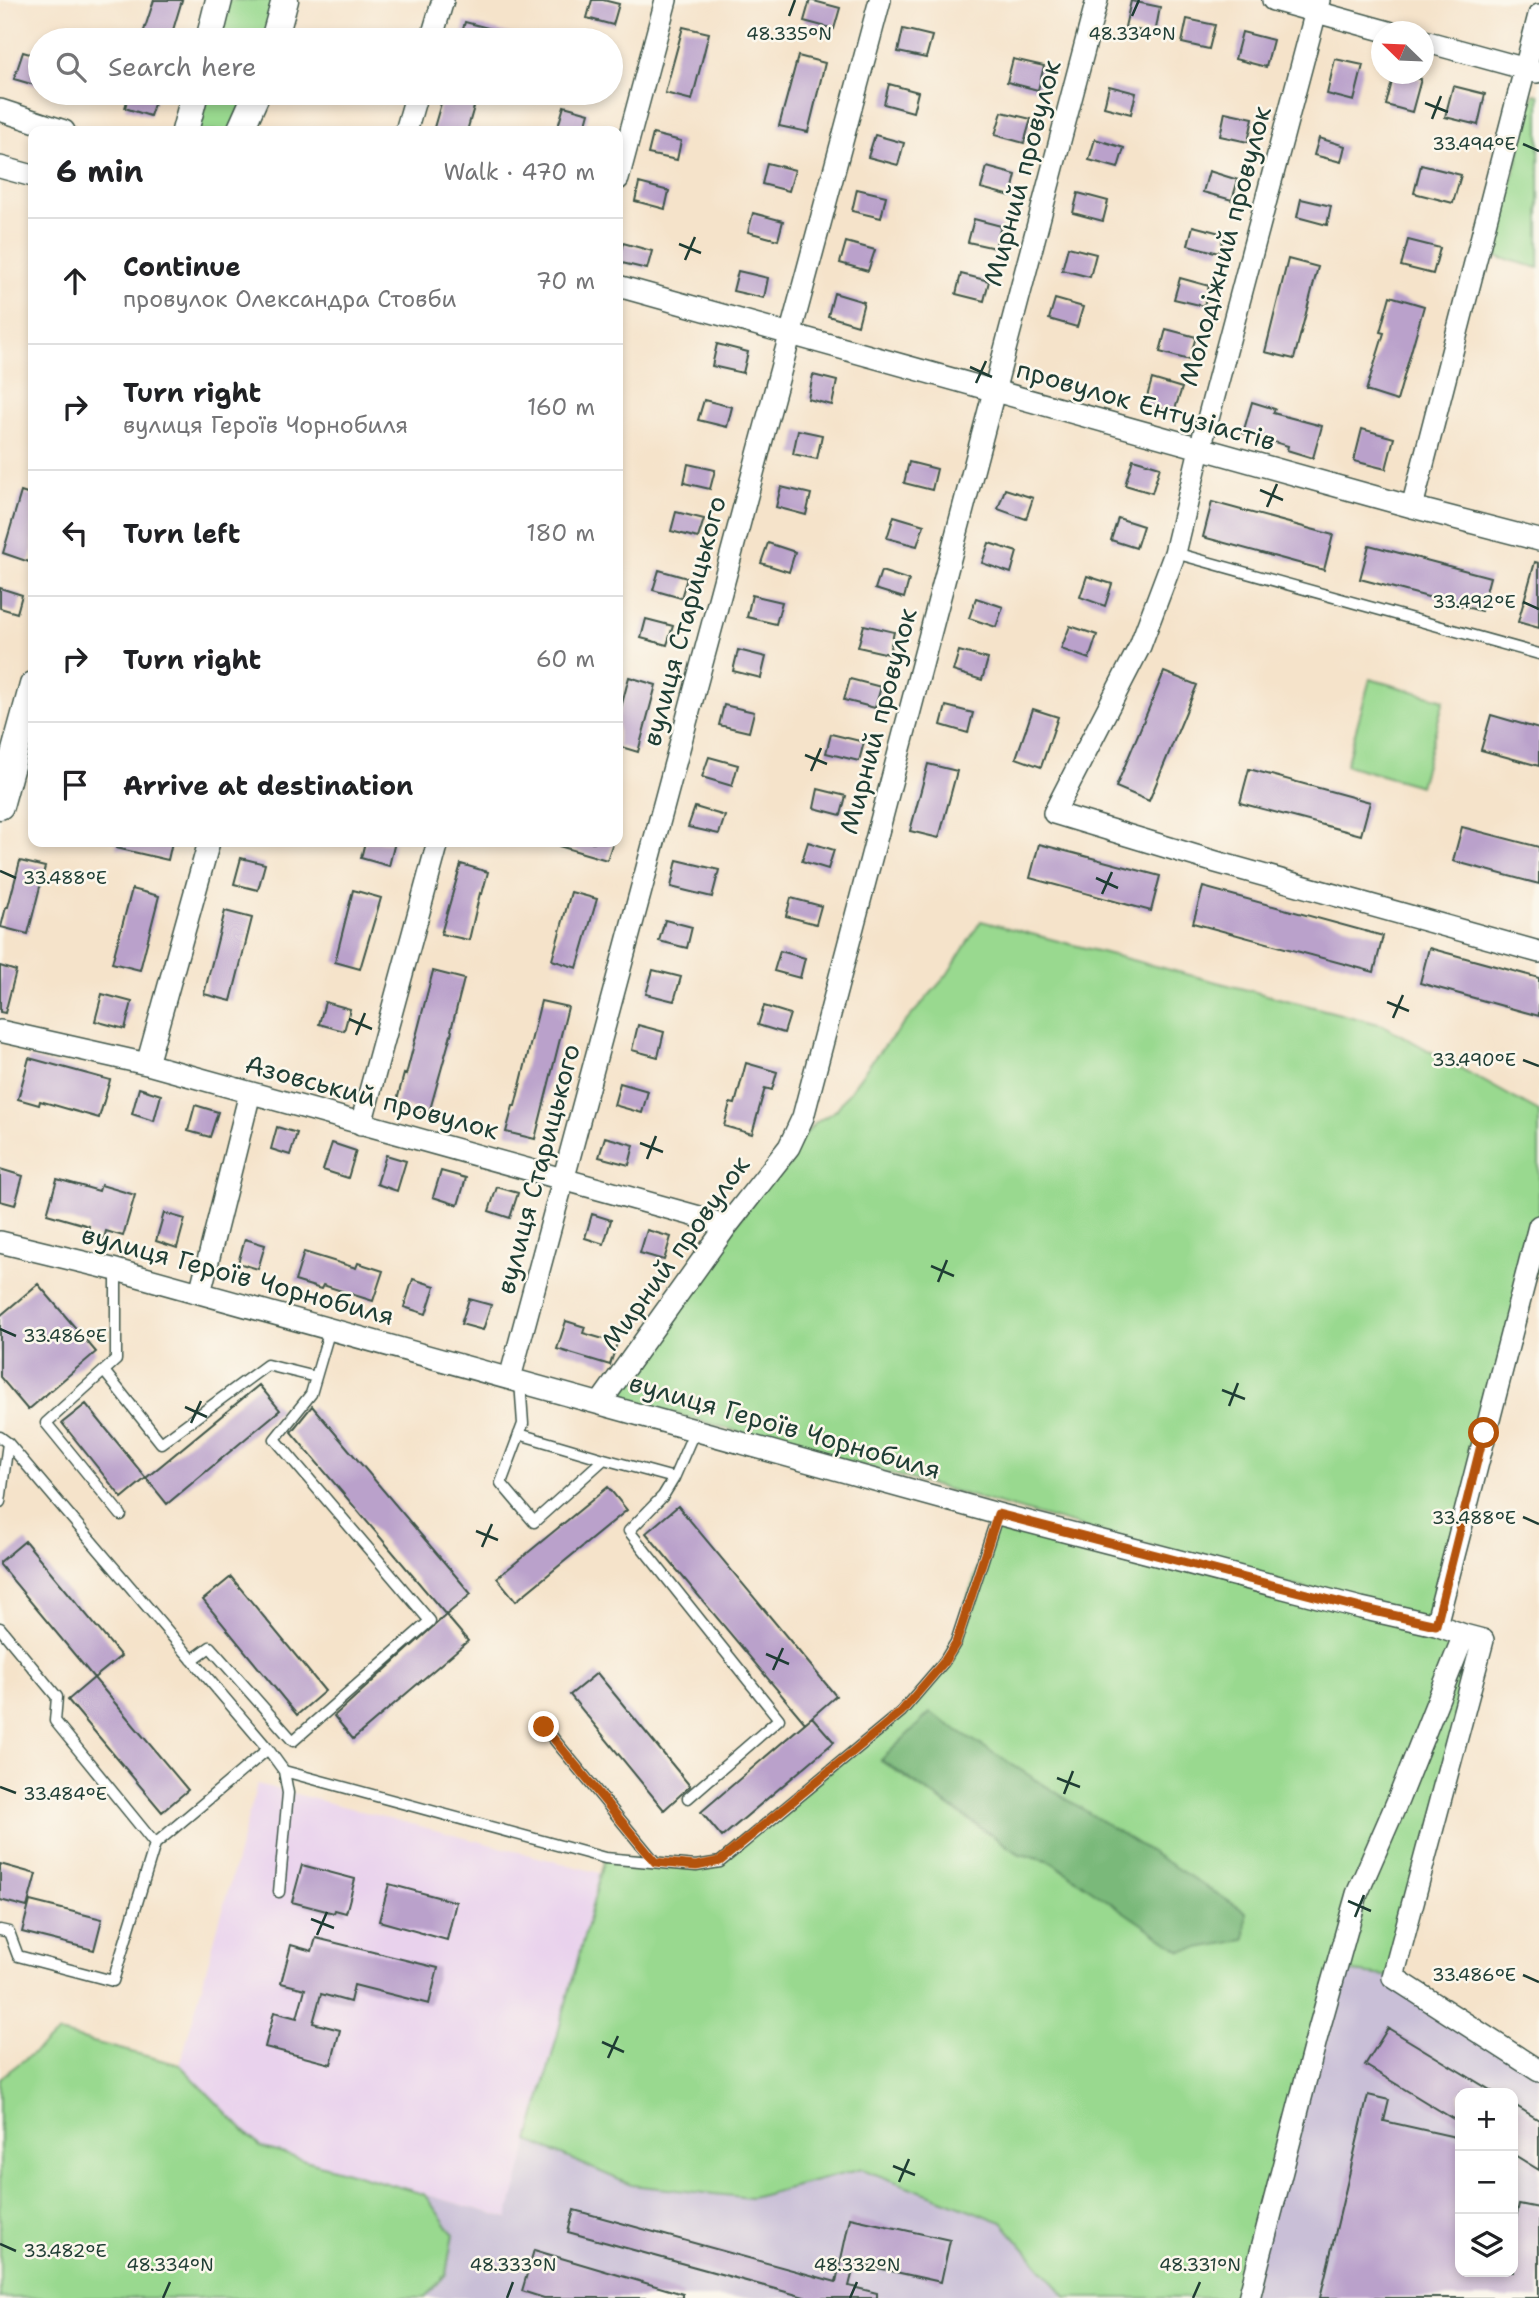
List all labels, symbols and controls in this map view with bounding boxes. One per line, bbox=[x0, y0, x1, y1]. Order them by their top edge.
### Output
north arrow bbox=[1371, 21, 1434, 84]
text: 48.335°N bbox=[746, 22, 832, 46]
text: 48.334°N bbox=[1088, 22, 1176, 46]
search box bbox=[28, 28, 623, 105]
icon: search bbox=[52, 48, 90, 86]
text: Search here bbox=[108, 49, 257, 84]
street label: Мирний провулок bbox=[975, 56, 1069, 290]
street label: Молодіжний провулок bbox=[1170, 102, 1279, 390]
text: 33.494°E bbox=[1432, 132, 1516, 156]
text: 6 min bbox=[56, 151, 143, 192]
text: Walk · 470 m bbox=[443, 157, 595, 187]
text: Continue bbox=[123, 249, 241, 284]
icon: ahead bbox=[56, 262, 94, 300]
text: 70 m bbox=[536, 266, 595, 296]
text: провулок Олександра Стовби bbox=[123, 284, 457, 314]
street label: провулок Ентузіастів bbox=[1012, 351, 1280, 458]
text: Turn right bbox=[123, 375, 261, 410]
icon: right bbox=[56, 388, 94, 426]
text: 160 m bbox=[527, 392, 595, 422]
text: вулиця Героїв Чорнобиля bbox=[123, 410, 408, 440]
street label: вулиця Старицького bbox=[633, 492, 734, 750]
icon: left bbox=[56, 514, 94, 552]
text: Turn left bbox=[123, 516, 240, 551]
text: 180 m bbox=[526, 518, 595, 548]
text: 33.492°E bbox=[1432, 590, 1516, 614]
street label: Мирний провулок bbox=[831, 604, 925, 838]
icon: right bbox=[56, 640, 94, 678]
text: Turn right bbox=[123, 642, 261, 677]
text: 60 m bbox=[536, 644, 595, 674]
icon: arrive bbox=[56, 766, 94, 804]
text: Arrive at destination bbox=[123, 768, 413, 803]
text: 33.488°E bbox=[23, 866, 107, 890]
street label: вулиця Старицького bbox=[487, 1040, 588, 1298]
street label: Азовський провулок bbox=[242, 1046, 503, 1147]
text: 33.490°E bbox=[1432, 1048, 1516, 1072]
street label: Мирний провулок bbox=[592, 1148, 757, 1357]
street label: вулиця Героїв Чорнобиля bbox=[78, 1216, 398, 1333]
text: 33.486°E bbox=[23, 1324, 107, 1348]
street label: вулиця Героїв Чорнобиля bbox=[625, 1364, 945, 1487]
route start bbox=[1468, 1417, 1499, 1448]
text: 33.488°E bbox=[1432, 1506, 1516, 1530]
route end bbox=[528, 1711, 559, 1742]
text: 33.484°E bbox=[23, 1782, 107, 1806]
text: 33.486°E bbox=[1432, 1963, 1516, 1987]
map controls bbox=[1455, 2088, 1518, 2277]
button: + bbox=[1455, 2088, 1518, 2151]
button: − bbox=[1455, 2151, 1518, 2214]
button: layers bbox=[1455, 2214, 1518, 2277]
text: 33.482°E bbox=[23, 2239, 107, 2263]
text: 48.334°N bbox=[126, 2253, 214, 2277]
text: 48.333°N bbox=[470, 2253, 557, 2277]
text: 48.332°N bbox=[814, 2253, 900, 2277]
text: 48.331°N bbox=[1159, 2253, 1241, 2277]

